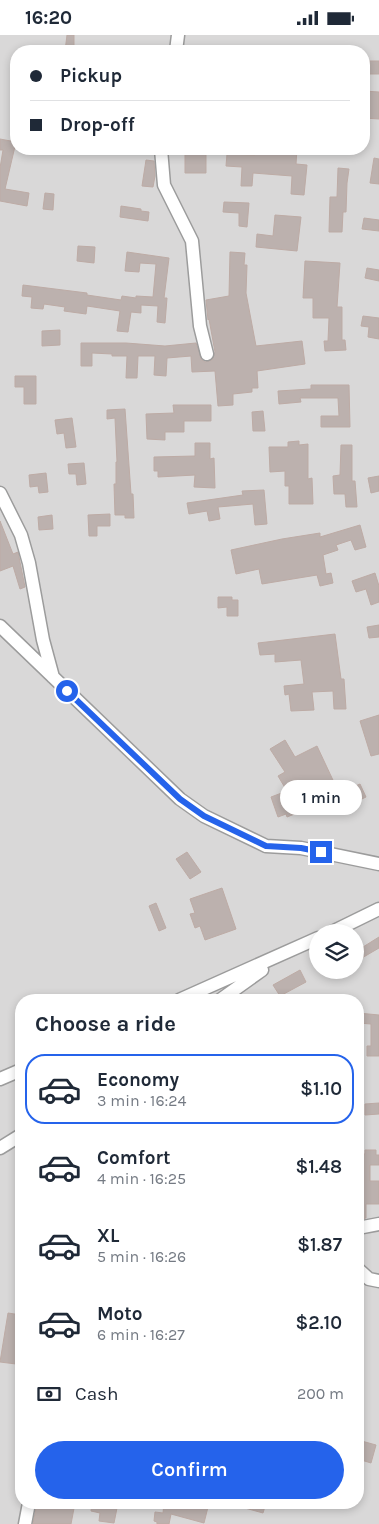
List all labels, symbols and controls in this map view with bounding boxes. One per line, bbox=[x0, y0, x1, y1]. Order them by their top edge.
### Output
text: 16:20 bbox=[25, 7, 72, 29]
text: Pickup bbox=[60, 65, 122, 87]
text: Drop-off bbox=[60, 114, 135, 136]
route start bbox=[56, 680, 78, 702]
callout: 1 min bbox=[280, 779, 362, 815]
text: 1 min bbox=[301, 788, 341, 807]
route end bbox=[310, 841, 332, 863]
map controls bbox=[309, 924, 364, 979]
button: layers bbox=[309, 924, 364, 979]
text: Choose a ride bbox=[35, 1011, 176, 1037]
icon: car bbox=[37, 1067, 82, 1112]
text: Economy bbox=[97, 1069, 179, 1091]
text: $1.10 bbox=[300, 1078, 342, 1100]
text: 3 min · 16:24 bbox=[97, 1091, 186, 1110]
icon: car bbox=[37, 1145, 82, 1190]
text: Comfort bbox=[97, 1147, 171, 1169]
text: $1.48 bbox=[295, 1156, 342, 1178]
text: 4 min · 16:25 bbox=[97, 1169, 186, 1188]
icon: car bbox=[37, 1223, 82, 1268]
text: XL bbox=[97, 1225, 119, 1247]
text: $1.87 bbox=[297, 1234, 342, 1256]
text: 5 min · 16:26 bbox=[97, 1247, 186, 1266]
icon: car bbox=[37, 1301, 82, 1346]
text: Moto bbox=[97, 1303, 143, 1325]
text: $2.10 bbox=[295, 1312, 342, 1334]
text: 6 min · 16:27 bbox=[97, 1325, 185, 1344]
icon: cash bbox=[35, 1380, 63, 1408]
text: Cash bbox=[75, 1383, 119, 1405]
text: 200 m bbox=[297, 1384, 344, 1403]
button: Confirm bbox=[35, 1441, 344, 1499]

